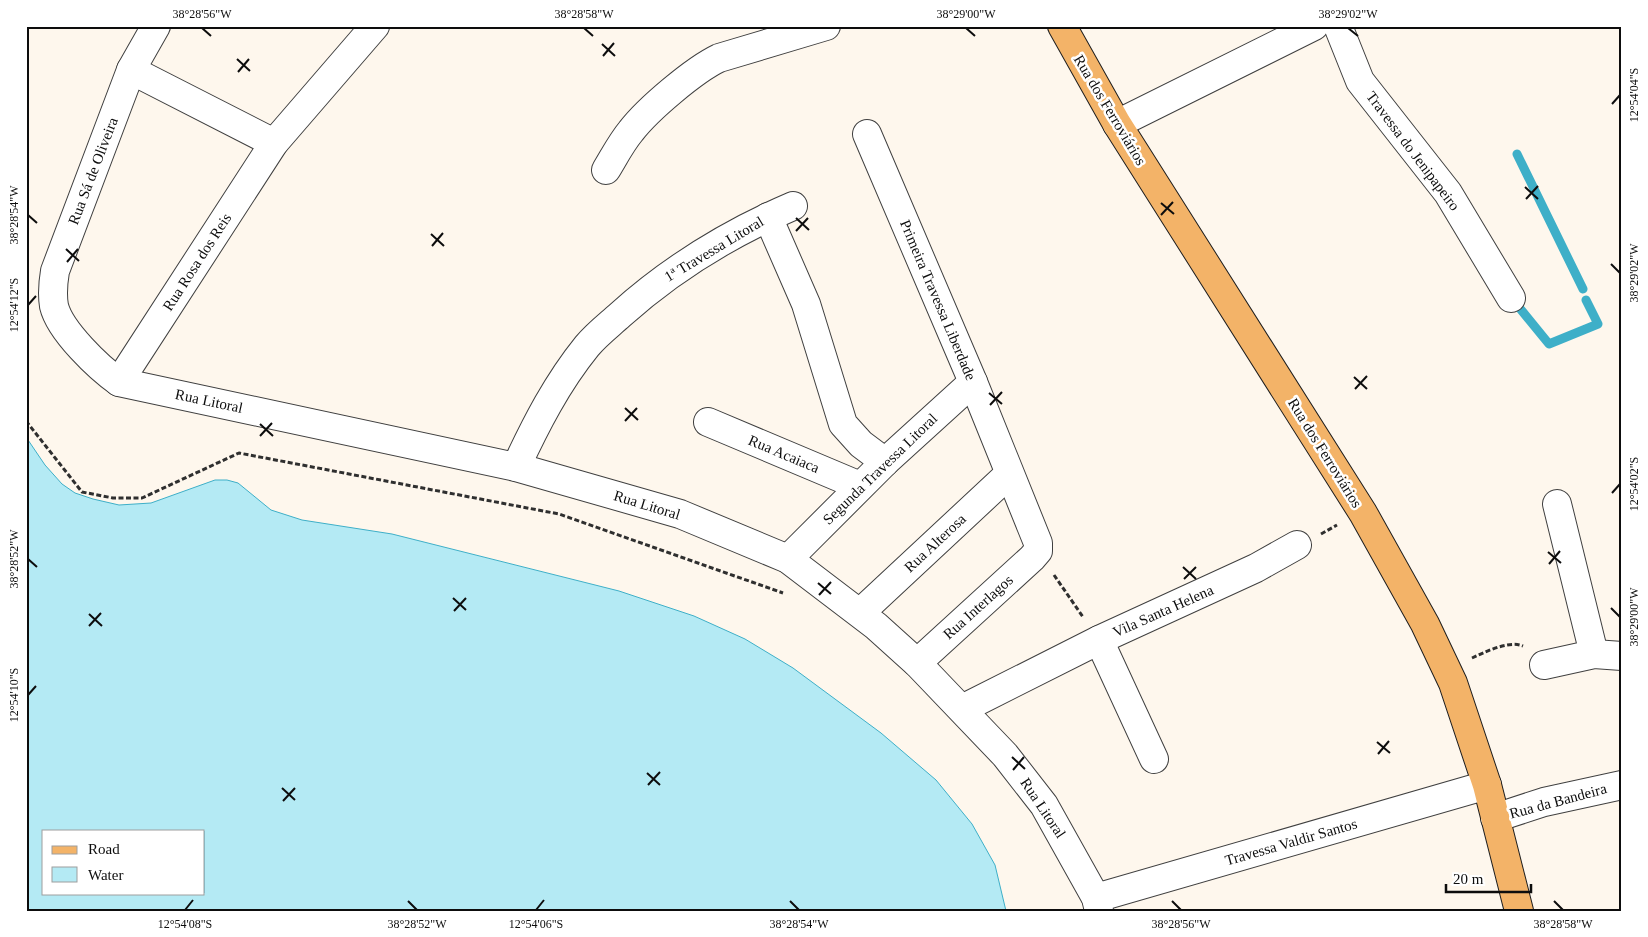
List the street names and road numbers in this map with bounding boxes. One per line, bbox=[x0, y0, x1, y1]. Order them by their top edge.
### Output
street label: Rua dos Ferroviários bbox=[1071, 52, 1149, 168]
street label: Travessa do Jenipapeiro bbox=[1363, 89, 1463, 213]
street label: Rua Sá de Oliveira bbox=[65, 115, 121, 227]
street label: Rua Rosa dos Reis bbox=[160, 210, 235, 314]
street label: 1ª Travessa Litoral bbox=[662, 213, 766, 285]
street label: Primeira Travessa Liberdade bbox=[897, 217, 979, 383]
street label: Rua Litoral bbox=[174, 386, 244, 416]
street label: Rua dos Ferroviários bbox=[1285, 395, 1365, 511]
street label: Segunda Travessa Litoral bbox=[820, 410, 940, 528]
street label: Rua Acaiaca bbox=[746, 432, 822, 476]
street label: Rua Litoral bbox=[612, 487, 682, 523]
street label: Rua Alterosa bbox=[901, 510, 969, 575]
street label: Rua Interlagos bbox=[940, 572, 1016, 642]
street label: Vila Santa Helena bbox=[1110, 582, 1216, 640]
street label: Rua Litoral bbox=[1017, 775, 1069, 841]
street label: Rua da Bandeira bbox=[1508, 780, 1609, 822]
street label: Travessa Valdir Santos bbox=[1223, 815, 1359, 869]

